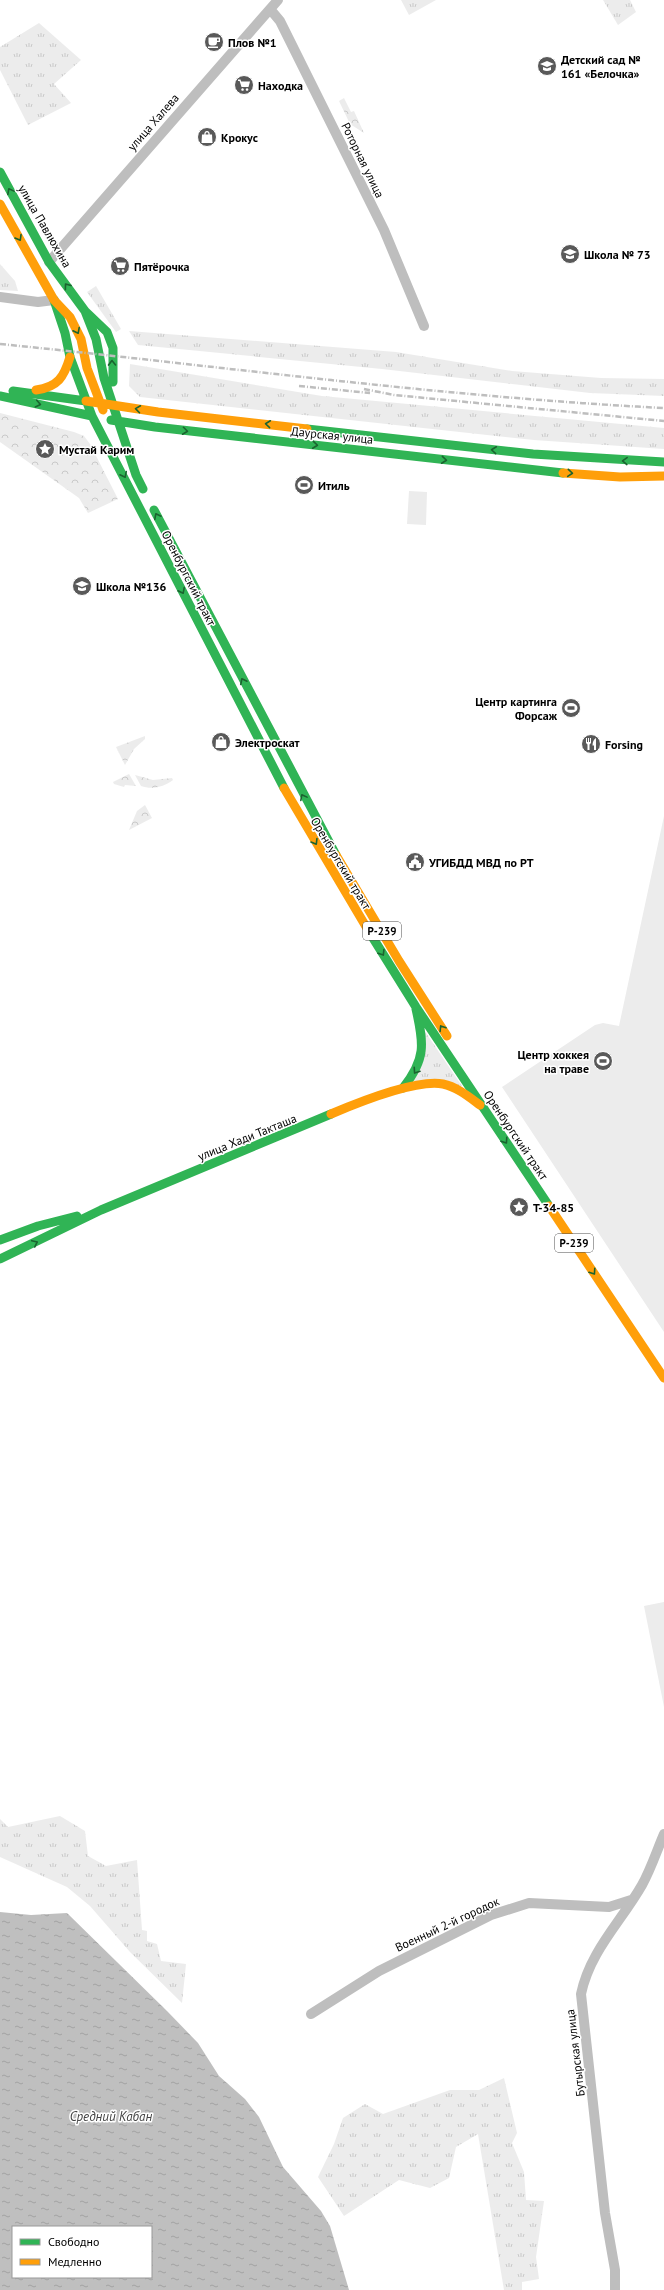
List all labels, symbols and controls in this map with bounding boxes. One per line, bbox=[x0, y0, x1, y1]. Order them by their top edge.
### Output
cafe icon: Плов №1 bbox=[203, 31, 225, 53]
place label: Плов №1 bbox=[228, 35, 277, 50]
place label: Детский сад № 161 «Белочка» bbox=[561, 52, 641, 81]
school or university icon: Детский сад № 161 «Белочка» bbox=[536, 55, 558, 77]
supermarket icon: Находка bbox=[233, 74, 255, 96]
place label: Находка bbox=[258, 78, 303, 93]
street label: улица Халева bbox=[124, 90, 182, 154]
street label: Роторная улица bbox=[338, 120, 388, 200]
shop icon: Крокус bbox=[196, 126, 218, 148]
place label: Крокус bbox=[221, 130, 258, 145]
street label: улица Павлюхина bbox=[15, 182, 75, 270]
one-way arrow bbox=[8, 187, 15, 195]
one-way arrow bbox=[14, 234, 21, 241]
school or university icon: Школа № 73 bbox=[559, 243, 581, 265]
place label: Школа № 73 bbox=[584, 247, 651, 262]
supermarket icon: Пятёрочка bbox=[109, 255, 131, 277]
place label: Пятёрочка bbox=[134, 259, 190, 274]
one-way arrow bbox=[64, 283, 72, 290]
one-way arrow bbox=[72, 327, 80, 334]
one-way arrow bbox=[108, 360, 117, 366]
one-way arrow bbox=[35, 400, 41, 408]
one-way arrow bbox=[135, 405, 142, 414]
one-way arrow bbox=[265, 420, 271, 429]
street label: Даурская улица bbox=[290, 423, 374, 447]
one-way arrow bbox=[182, 426, 188, 435]
place icon: Мустай Карим bbox=[34, 438, 56, 460]
one-way arrow bbox=[312, 441, 318, 450]
place label: Мустай Карим bbox=[59, 442, 134, 457]
one-way arrow bbox=[491, 446, 497, 455]
one-way arrow bbox=[441, 455, 447, 464]
one-way arrow bbox=[622, 457, 628, 465]
one-way arrow bbox=[567, 468, 573, 477]
one-way arrow bbox=[119, 470, 127, 478]
sports icon: Итиль bbox=[293, 474, 315, 496]
place label: Итиль bbox=[318, 478, 350, 493]
one-way arrow bbox=[154, 513, 162, 520]
street label: Оренбургский тракт bbox=[159, 528, 220, 628]
school or university icon: Школа №136 bbox=[71, 575, 93, 597]
place label: Школа №136 bbox=[96, 579, 167, 594]
one-way arrow bbox=[177, 587, 185, 594]
one-way arrow bbox=[240, 678, 248, 686]
place label: Центр картинга Форсаж bbox=[475, 694, 558, 723]
sports icon: Центр картинга Форсаж bbox=[560, 697, 582, 719]
shop icon: Электроскат bbox=[210, 731, 232, 753]
restaurant icon: Forsing bbox=[580, 733, 602, 755]
place label: Электроскат bbox=[235, 735, 300, 750]
place label: Forsing bbox=[605, 737, 643, 752]
one-way arrow bbox=[300, 793, 308, 801]
street label: Оренбургский тракт bbox=[308, 814, 375, 912]
one-way arrow bbox=[310, 838, 317, 845]
public building icon: УГИБДД МВД по РТ bbox=[404, 851, 426, 873]
place label: УГИБДД МВД по РТ bbox=[428, 855, 534, 870]
road number: Р-239 bbox=[363, 922, 401, 940]
one-way arrow bbox=[377, 949, 385, 956]
one-way arrow bbox=[440, 1025, 447, 1032]
place label: Центр хоккея на траве bbox=[518, 1047, 589, 1076]
sports icon: Центр хоккея на траве bbox=[592, 1050, 614, 1072]
one-way arrow bbox=[413, 1067, 421, 1074]
street label: Оренбургский тракт bbox=[480, 1087, 552, 1183]
street label: улица Хади Такташа bbox=[195, 1110, 299, 1164]
one-way arrow bbox=[500, 1136, 507, 1143]
place icon: T-34-85 bbox=[508, 1196, 530, 1218]
place label: T-34-85 bbox=[533, 1200, 574, 1215]
road number: Р-239 bbox=[555, 1234, 593, 1252]
one-way arrow bbox=[31, 1240, 39, 1248]
one-way arrow bbox=[588, 1268, 596, 1275]
street label: Военный 2-й городок bbox=[393, 1893, 502, 1955]
street label: Бутырская улица bbox=[562, 2008, 588, 2098]
water label: Средний Кабан bbox=[70, 2108, 152, 2125]
legend bbox=[12, 2226, 152, 2278]
text: Свободно bbox=[48, 2234, 99, 2249]
text: Медленно bbox=[48, 2254, 102, 2269]

